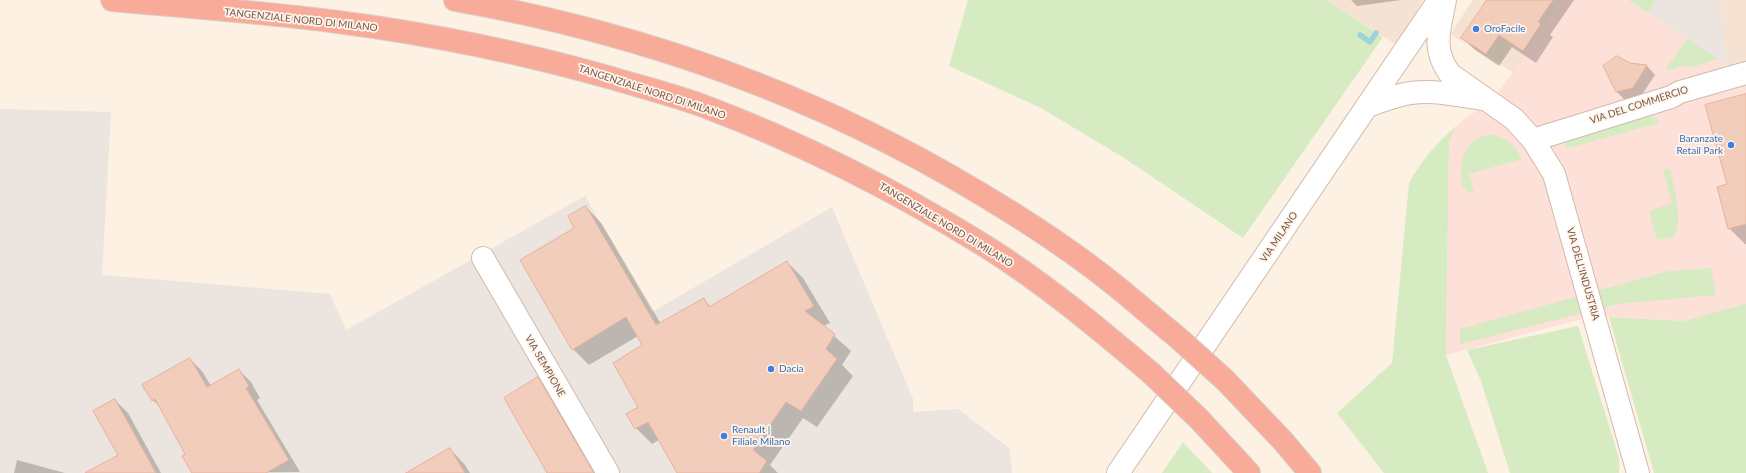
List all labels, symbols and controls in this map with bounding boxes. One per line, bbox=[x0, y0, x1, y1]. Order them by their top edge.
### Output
street label: TANGENZIALE NORD DI MILANO bbox=[224, 6, 378, 34]
place label: OroFacile bbox=[1484, 23, 1526, 35]
marker: OroFacile bbox=[1471, 24, 1481, 34]
street label: TANGENZIALE NORD DI MILANO bbox=[577, 62, 727, 122]
street label: VIA DEL COMMERCIO bbox=[1588, 83, 1690, 127]
place label: Baranzate Retail Park bbox=[1676, 133, 1723, 156]
marker: Baranzate Retail Park bbox=[1726, 140, 1736, 150]
street label: TANGENZIALE NORD DI MILANO bbox=[877, 180, 1015, 270]
street label: VIA MILANO bbox=[1258, 209, 1300, 265]
street label: VIA DELL'INDUSTRIA bbox=[1564, 226, 1602, 322]
street label: VIA SEMPIONE bbox=[522, 333, 568, 399]
place label: Dacia bbox=[779, 363, 804, 375]
marker: Dacia bbox=[766, 364, 776, 374]
place label: Renault | Filiale Milano bbox=[732, 424, 790, 448]
marker: Renault | Filiale Milano bbox=[719, 431, 729, 441]

